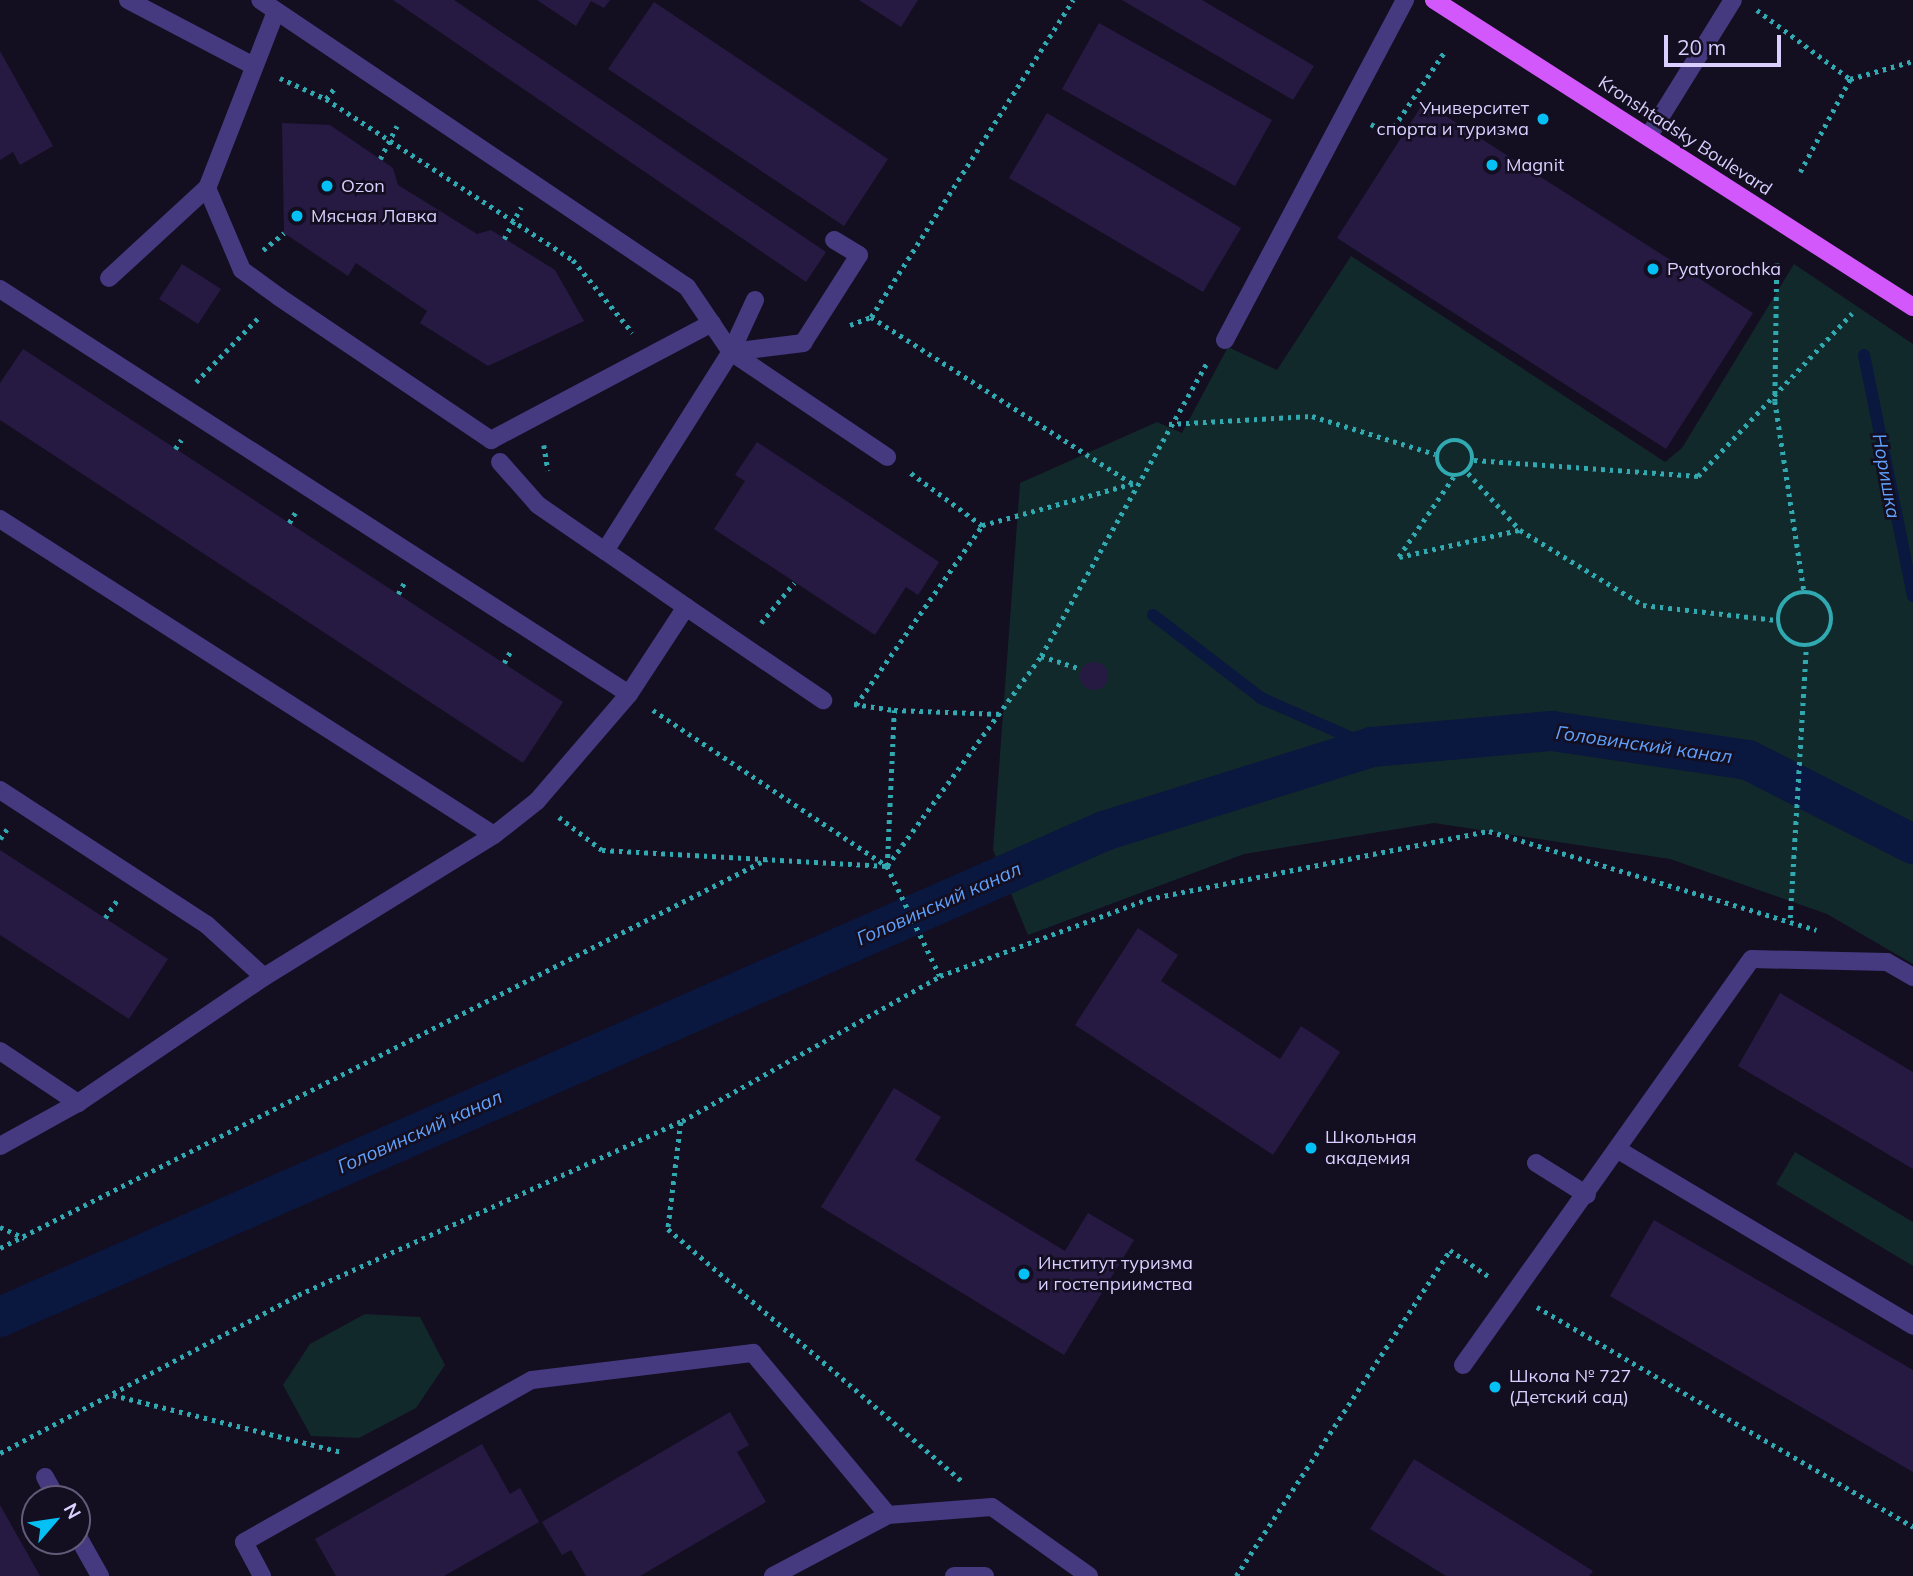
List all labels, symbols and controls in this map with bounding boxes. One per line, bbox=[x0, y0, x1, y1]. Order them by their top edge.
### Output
scale bar bbox=[1668, 21, 1785, 65]
text: 20 m bbox=[1677, 34, 1726, 60]
street label: Kronshtadsky Boulevard bbox=[1594, 72, 1776, 200]
place label: Университет спорта и туризма bbox=[1377, 98, 1529, 140]
marker: Университет спорта и туризма bbox=[1535, 111, 1551, 127]
place label: Magnit bbox=[1506, 154, 1564, 176]
marker: Magnit bbox=[1484, 157, 1500, 173]
place label: Ozon bbox=[341, 175, 385, 197]
marker: Ozon bbox=[319, 178, 335, 194]
place label: Мясная Лавка bbox=[311, 205, 437, 227]
marker: Мясная Лавка bbox=[289, 208, 305, 224]
place label: Pyatyorochka bbox=[1667, 258, 1781, 280]
marker: Pyatyorochka bbox=[1645, 261, 1661, 277]
water label: Норишка bbox=[1867, 432, 1905, 520]
water label: Головинский канал bbox=[1554, 721, 1734, 769]
water label: Головинский канал bbox=[853, 857, 1025, 951]
water label: Головинский канал bbox=[334, 1085, 506, 1179]
place label: Школьная академия bbox=[1325, 1127, 1417, 1170]
marker: Школьная академия bbox=[1303, 1140, 1319, 1156]
place label: Институт туризма и гостеприимства bbox=[1038, 1253, 1193, 1296]
marker: Институт туризма и гостеприимства bbox=[1016, 1266, 1032, 1282]
place label: Школа № 727 (Детский сад) bbox=[1509, 1366, 1631, 1408]
marker: Школа № 727 (Детский сад) bbox=[1487, 1379, 1503, 1395]
north arrow bbox=[21, 1485, 91, 1555]
text: N bbox=[59, 1499, 87, 1523]

